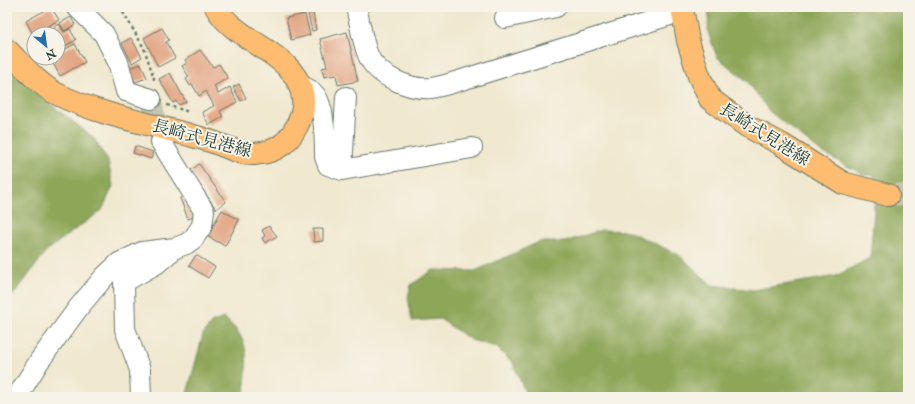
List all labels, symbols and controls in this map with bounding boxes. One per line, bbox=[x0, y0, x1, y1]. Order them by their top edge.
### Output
north arrow bbox=[26, 26, 66, 66]
text: N bbox=[42, 46, 59, 63]
street label: 長崎式見港線 bbox=[716, 98, 814, 170]
street label: 長崎式見港線 bbox=[150, 115, 254, 162]

